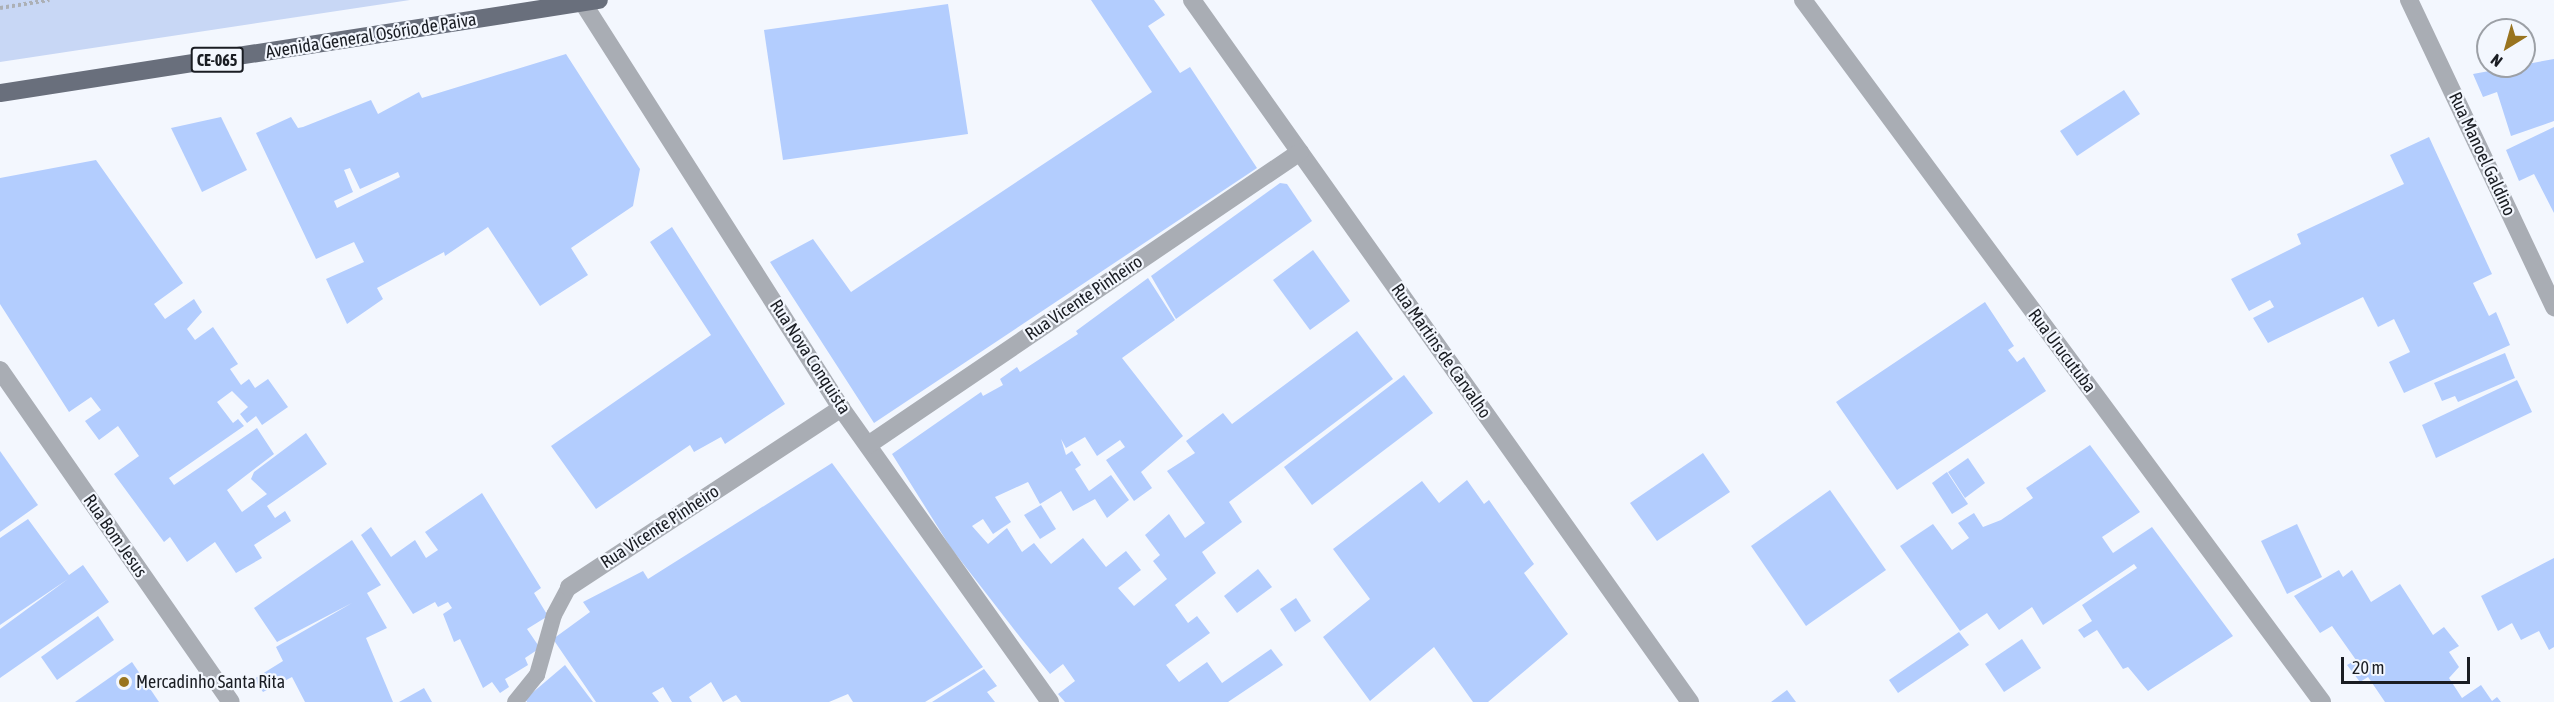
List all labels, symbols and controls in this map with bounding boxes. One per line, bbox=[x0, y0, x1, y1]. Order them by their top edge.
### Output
street label: Avenida General Osório de Paiva bbox=[264, 9, 478, 63]
north arrow bbox=[2476, 18, 2536, 78]
road number: CE-065 bbox=[190, 47, 244, 73]
text: N bbox=[2487, 51, 2506, 71]
street label: Rua Manoel Galdino bbox=[2444, 89, 2520, 219]
street label: Rua Vicente Pinheiro bbox=[1021, 251, 1147, 345]
street label: Rua Martins de Carvalho bbox=[1386, 279, 1496, 423]
street label: Rua Nova Conquista bbox=[765, 296, 855, 418]
street label: Rua Urucutuba bbox=[2023, 305, 2101, 397]
street label: Rua Vicente Pinheiro bbox=[597, 481, 723, 573]
street label: Rua Bom Jesus bbox=[79, 490, 151, 582]
scale bar bbox=[2344, 645, 2473, 683]
text: 20 m bbox=[2352, 657, 2384, 678]
place label: Mercadinho Santa Rita bbox=[136, 671, 285, 693]
marker: Mercadinho Santa Rita bbox=[117, 675, 131, 689]

